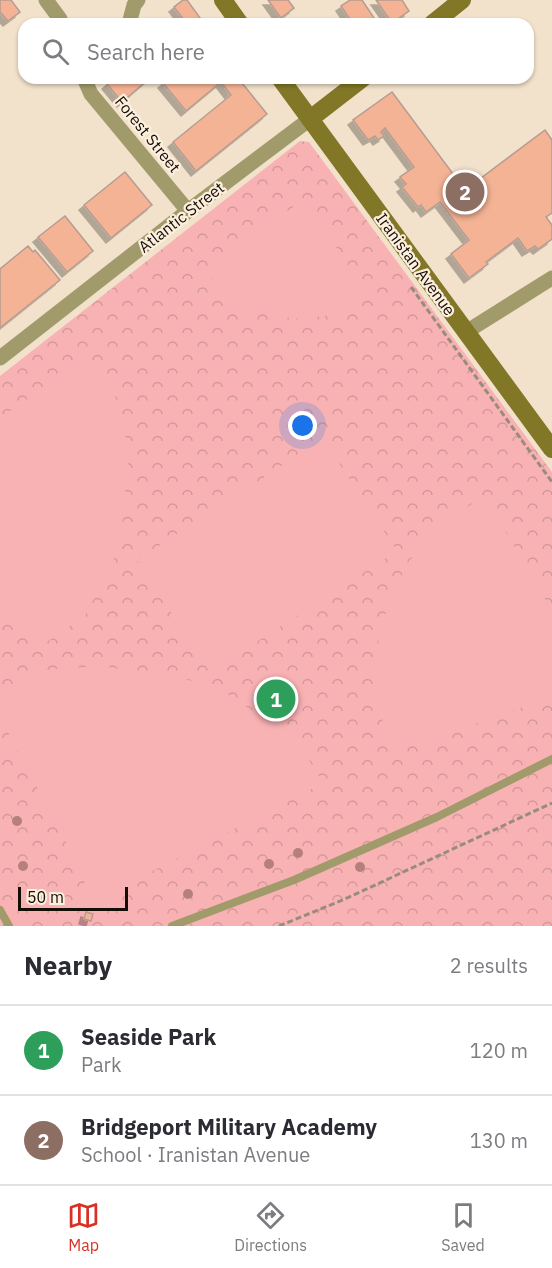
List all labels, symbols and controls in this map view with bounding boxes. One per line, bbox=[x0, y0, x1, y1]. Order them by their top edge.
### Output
search box bbox=[18, 18, 534, 84]
icon: search bbox=[39, 35, 72, 68]
text: Search here bbox=[87, 37, 205, 66]
street label: Forest Street bbox=[111, 92, 185, 176]
pin: 2 bbox=[446, 170, 484, 214]
street label: Atlantic Street bbox=[134, 177, 228, 257]
street label: Iranistan Avenue bbox=[372, 209, 460, 319]
your location bbox=[288, 411, 317, 440]
pin: 1 bbox=[256, 676, 296, 722]
scale bar bbox=[18, 884, 128, 912]
text: 50 m bbox=[27, 887, 64, 907]
text: Nearby bbox=[24, 948, 112, 982]
text: 2 results bbox=[450, 952, 528, 979]
text: Seaside Park bbox=[81, 1022, 216, 1051]
text: 1 bbox=[38, 1037, 50, 1064]
text: 120 m bbox=[470, 1037, 528, 1064]
text: Park bbox=[81, 1051, 121, 1078]
text: Bridgeport Military Academy bbox=[81, 1112, 377, 1141]
text: 2 bbox=[38, 1127, 50, 1154]
text: 130 m bbox=[470, 1127, 528, 1154]
text: School · Iranistan Avenue bbox=[81, 1141, 310, 1168]
tab: Map bbox=[67, 1199, 100, 1255]
tab: Directions bbox=[234, 1199, 307, 1255]
tab: Saved bbox=[441, 1199, 485, 1255]

